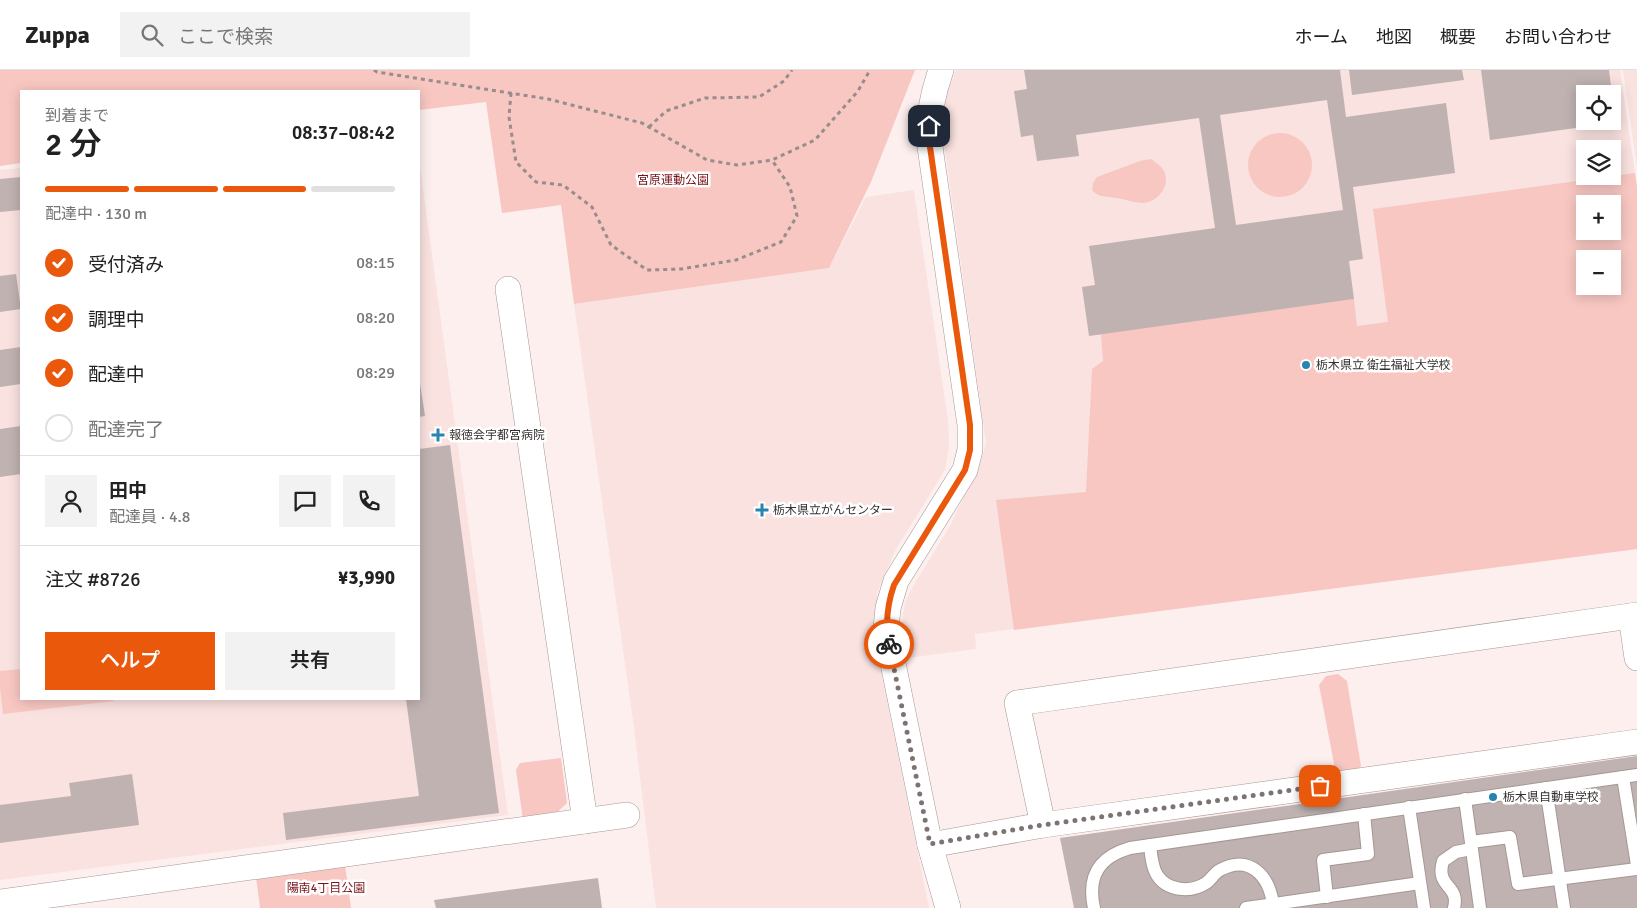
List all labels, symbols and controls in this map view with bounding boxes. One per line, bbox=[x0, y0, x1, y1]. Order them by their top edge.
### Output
search box bbox=[120, 12, 470, 57]
text: Zuppa bbox=[25, 20, 90, 50]
icon: search bbox=[138, 21, 166, 49]
text: ここで検索 bbox=[178, 25, 273, 49]
text: ホーム bbox=[1295, 26, 1348, 48]
text: 地図 bbox=[1376, 26, 1412, 48]
text: 概要 bbox=[1440, 26, 1476, 48]
text: お問い合わせ bbox=[1504, 26, 1612, 48]
map controls bbox=[1576, 85, 1621, 295]
button: locate bbox=[1576, 85, 1621, 130]
pin bbox=[908, 105, 950, 147]
text: 到着まで bbox=[45, 106, 109, 126]
icon: home bbox=[915, 112, 943, 140]
text: 08:37–08:42 bbox=[292, 121, 395, 145]
text: 2 分 bbox=[45, 125, 101, 164]
button: layers bbox=[1576, 140, 1621, 185]
park label: 宮原運動公園 bbox=[637, 173, 709, 188]
button: + bbox=[1576, 195, 1621, 240]
text: 配達中 · 130 m bbox=[45, 204, 147, 224]
icon: check bbox=[45, 249, 73, 277]
button: − bbox=[1576, 250, 1621, 295]
text: 受付済み bbox=[88, 253, 164, 277]
text: 08:15 bbox=[356, 253, 395, 273]
icon: check bbox=[45, 304, 73, 332]
text: 調理中 bbox=[88, 308, 145, 332]
text: 08:20 bbox=[356, 308, 395, 328]
place label: 栃木県立 衛生福祉大学校 bbox=[1316, 358, 1451, 373]
icon: check bbox=[45, 359, 73, 387]
marker: 栃木県立 衛生福祉大学校 bbox=[1300, 359, 1312, 371]
text: 配達中 bbox=[88, 363, 145, 387]
text: 08:29 bbox=[356, 363, 395, 383]
text: 配達完了 bbox=[88, 418, 164, 442]
marker: 報徳会宇都宮病院 bbox=[431, 428, 445, 442]
place label: 報徳会宇都宮病院 bbox=[449, 428, 545, 443]
button: person bbox=[45, 475, 97, 527]
button: chat bbox=[279, 475, 331, 527]
button: phone bbox=[343, 475, 395, 527]
text: 田中 bbox=[109, 479, 147, 503]
marker: 栃木県立がんセンター bbox=[755, 503, 769, 517]
place label: 栃木県立がんセンター bbox=[773, 503, 893, 518]
text: 配達員 · 4.8 bbox=[109, 507, 190, 527]
text: ¥3,990 bbox=[338, 566, 395, 590]
text: 注文 #8726 bbox=[45, 568, 140, 592]
courier bbox=[864, 619, 914, 669]
icon: bike bbox=[875, 630, 903, 658]
button: ヘルプ bbox=[45, 632, 215, 690]
button: 共有 bbox=[225, 632, 395, 690]
pin bbox=[1299, 765, 1341, 807]
icon: bag bbox=[1306, 772, 1334, 800]
place label: 栃木県自動車学校 bbox=[1503, 790, 1599, 805]
marker: 栃木県自動車学校 bbox=[1487, 791, 1499, 803]
park label: 陽南4丁目公園 bbox=[287, 881, 365, 896]

